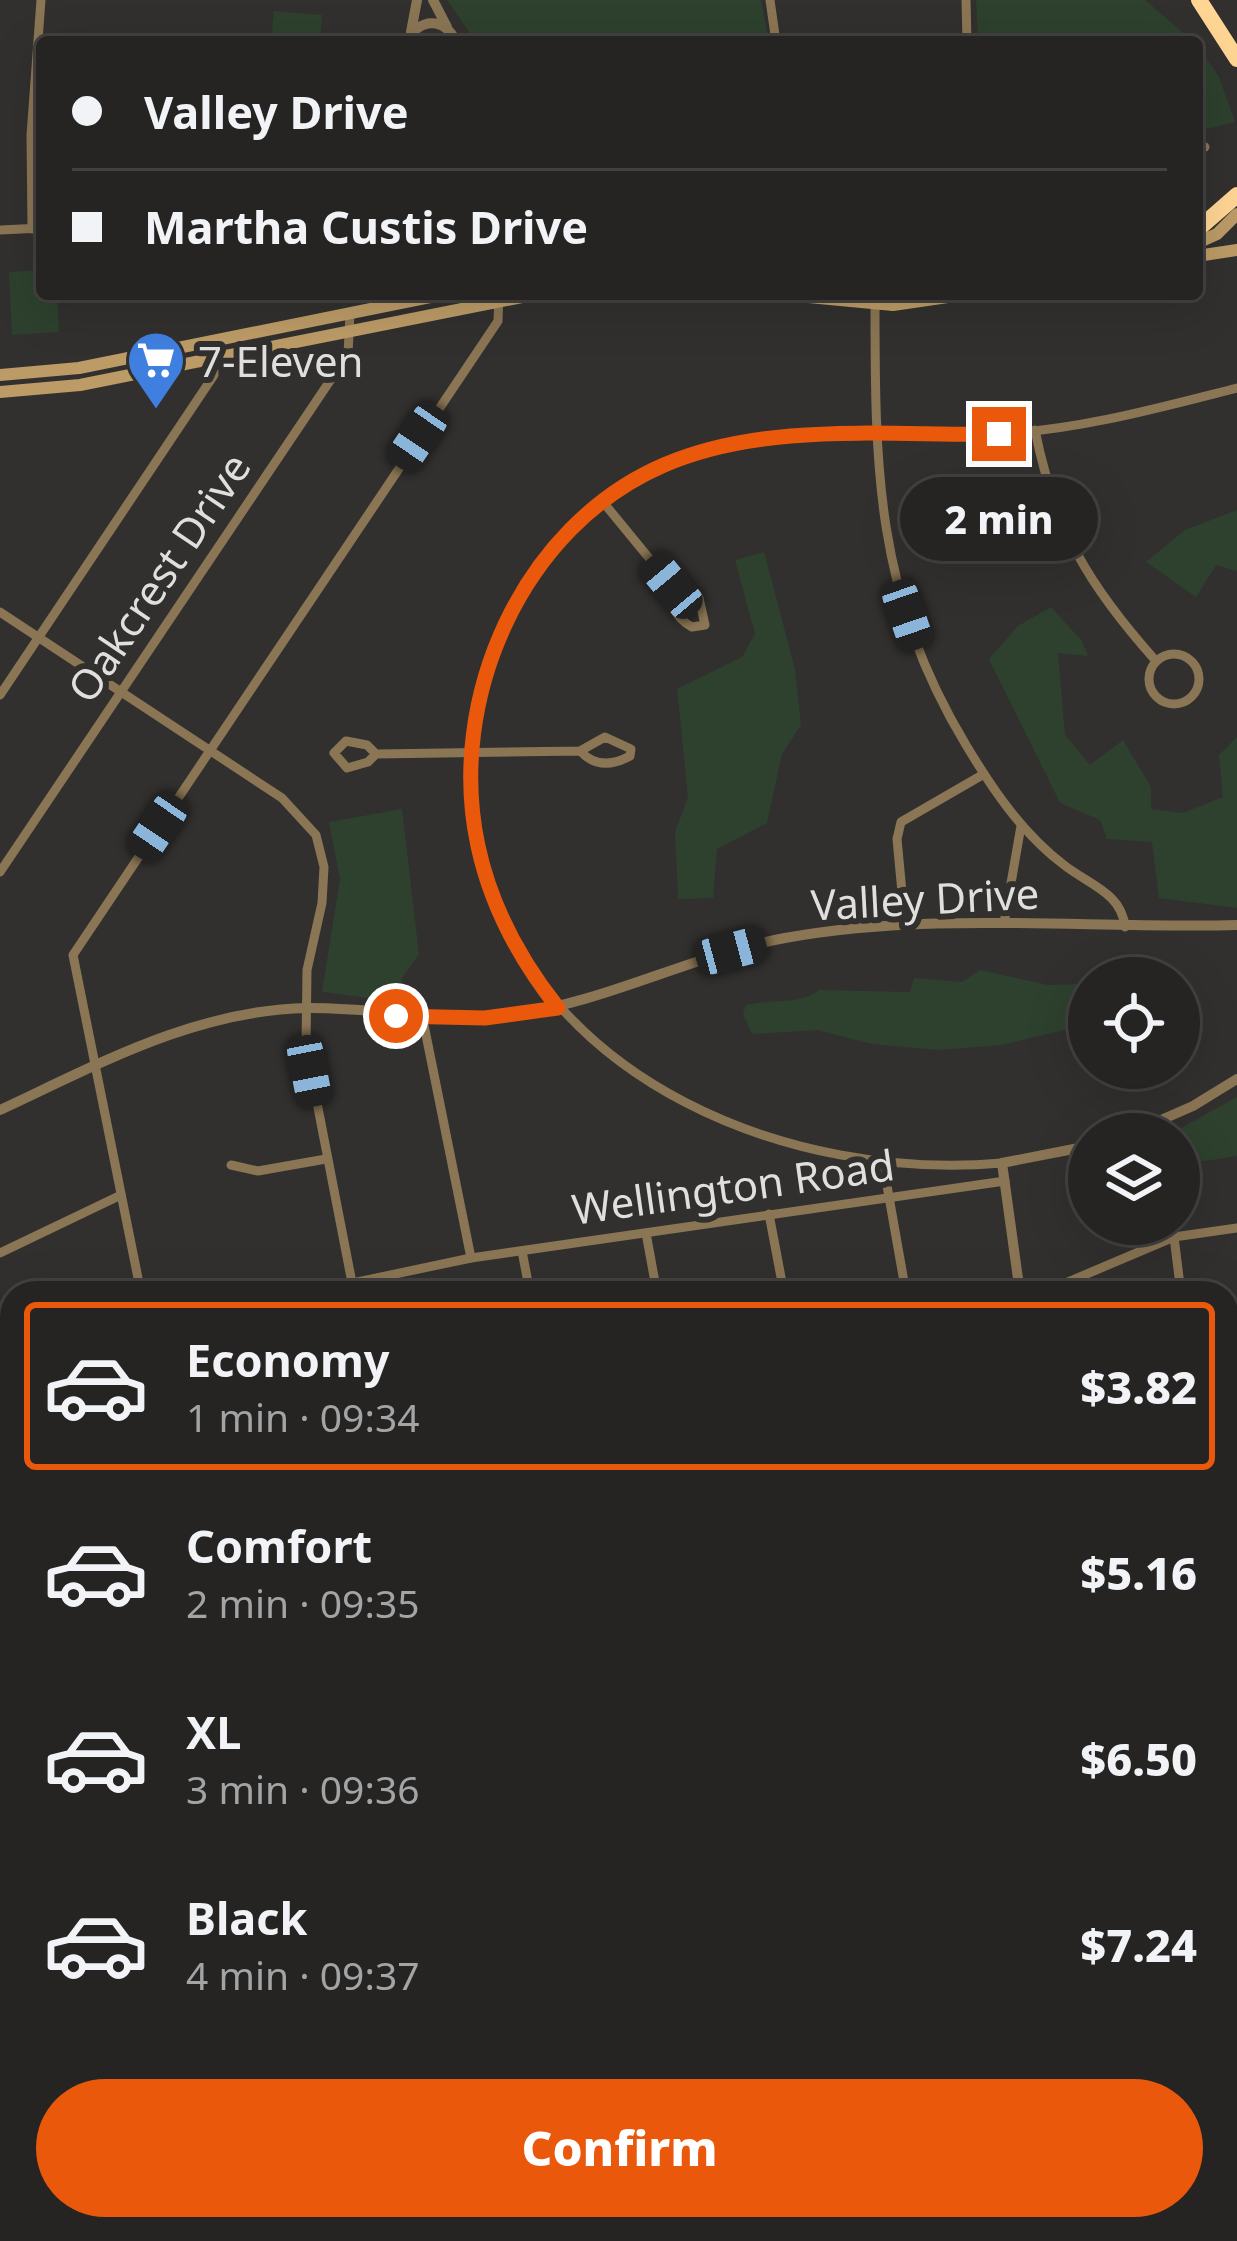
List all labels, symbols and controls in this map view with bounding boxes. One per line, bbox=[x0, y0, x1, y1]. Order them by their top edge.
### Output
text: Valley Drive bbox=[144, 81, 409, 142]
text: Martha Custis Drive bbox=[144, 196, 588, 257]
supermarket icon: 7-Eleven bbox=[125, 329, 187, 411]
place label: 7-Eleven bbox=[198, 332, 364, 389]
car bbox=[383, 397, 453, 477]
route end bbox=[972, 407, 1026, 461]
street label: Oakcrest Drive bbox=[54, 441, 262, 713]
callout: 2 min bbox=[900, 476, 1098, 560]
text: 2 min bbox=[945, 492, 1053, 545]
car bbox=[635, 547, 709, 625]
car bbox=[878, 575, 936, 655]
car bbox=[123, 787, 193, 867]
street label: Valley Drive bbox=[809, 864, 1041, 932]
car bbox=[692, 924, 770, 978]
map controls bbox=[1068, 957, 1200, 1245]
button: locate bbox=[1068, 957, 1200, 1089]
route start bbox=[369, 989, 423, 1043]
car bbox=[284, 1032, 334, 1110]
button: layers bbox=[1068, 1113, 1200, 1245]
street label: Wellington Road bbox=[568, 1135, 898, 1237]
text: Economy bbox=[186, 1329, 390, 1390]
icon: car bbox=[42, 1332, 150, 1440]
text: $3.82 bbox=[1080, 1356, 1197, 1417]
text: 1 min · 09:34 bbox=[186, 1390, 420, 1443]
text: Comfort bbox=[186, 1515, 372, 1576]
icon: car bbox=[42, 1518, 150, 1626]
text: $5.16 bbox=[1080, 1542, 1197, 1603]
text: 2 min · 09:35 bbox=[186, 1576, 420, 1629]
text: XL bbox=[186, 1701, 241, 1762]
icon: car bbox=[42, 1704, 150, 1812]
text: $6.50 bbox=[1080, 1728, 1197, 1789]
text: 3 min · 09:36 bbox=[186, 1762, 420, 1815]
text: Black bbox=[186, 1887, 307, 1948]
icon: car bbox=[42, 1890, 150, 1998]
text: $7.24 bbox=[1080, 1914, 1197, 1975]
text: 4 min · 09:37 bbox=[186, 1948, 420, 2001]
button: Confirm bbox=[36, 2079, 1203, 2217]

